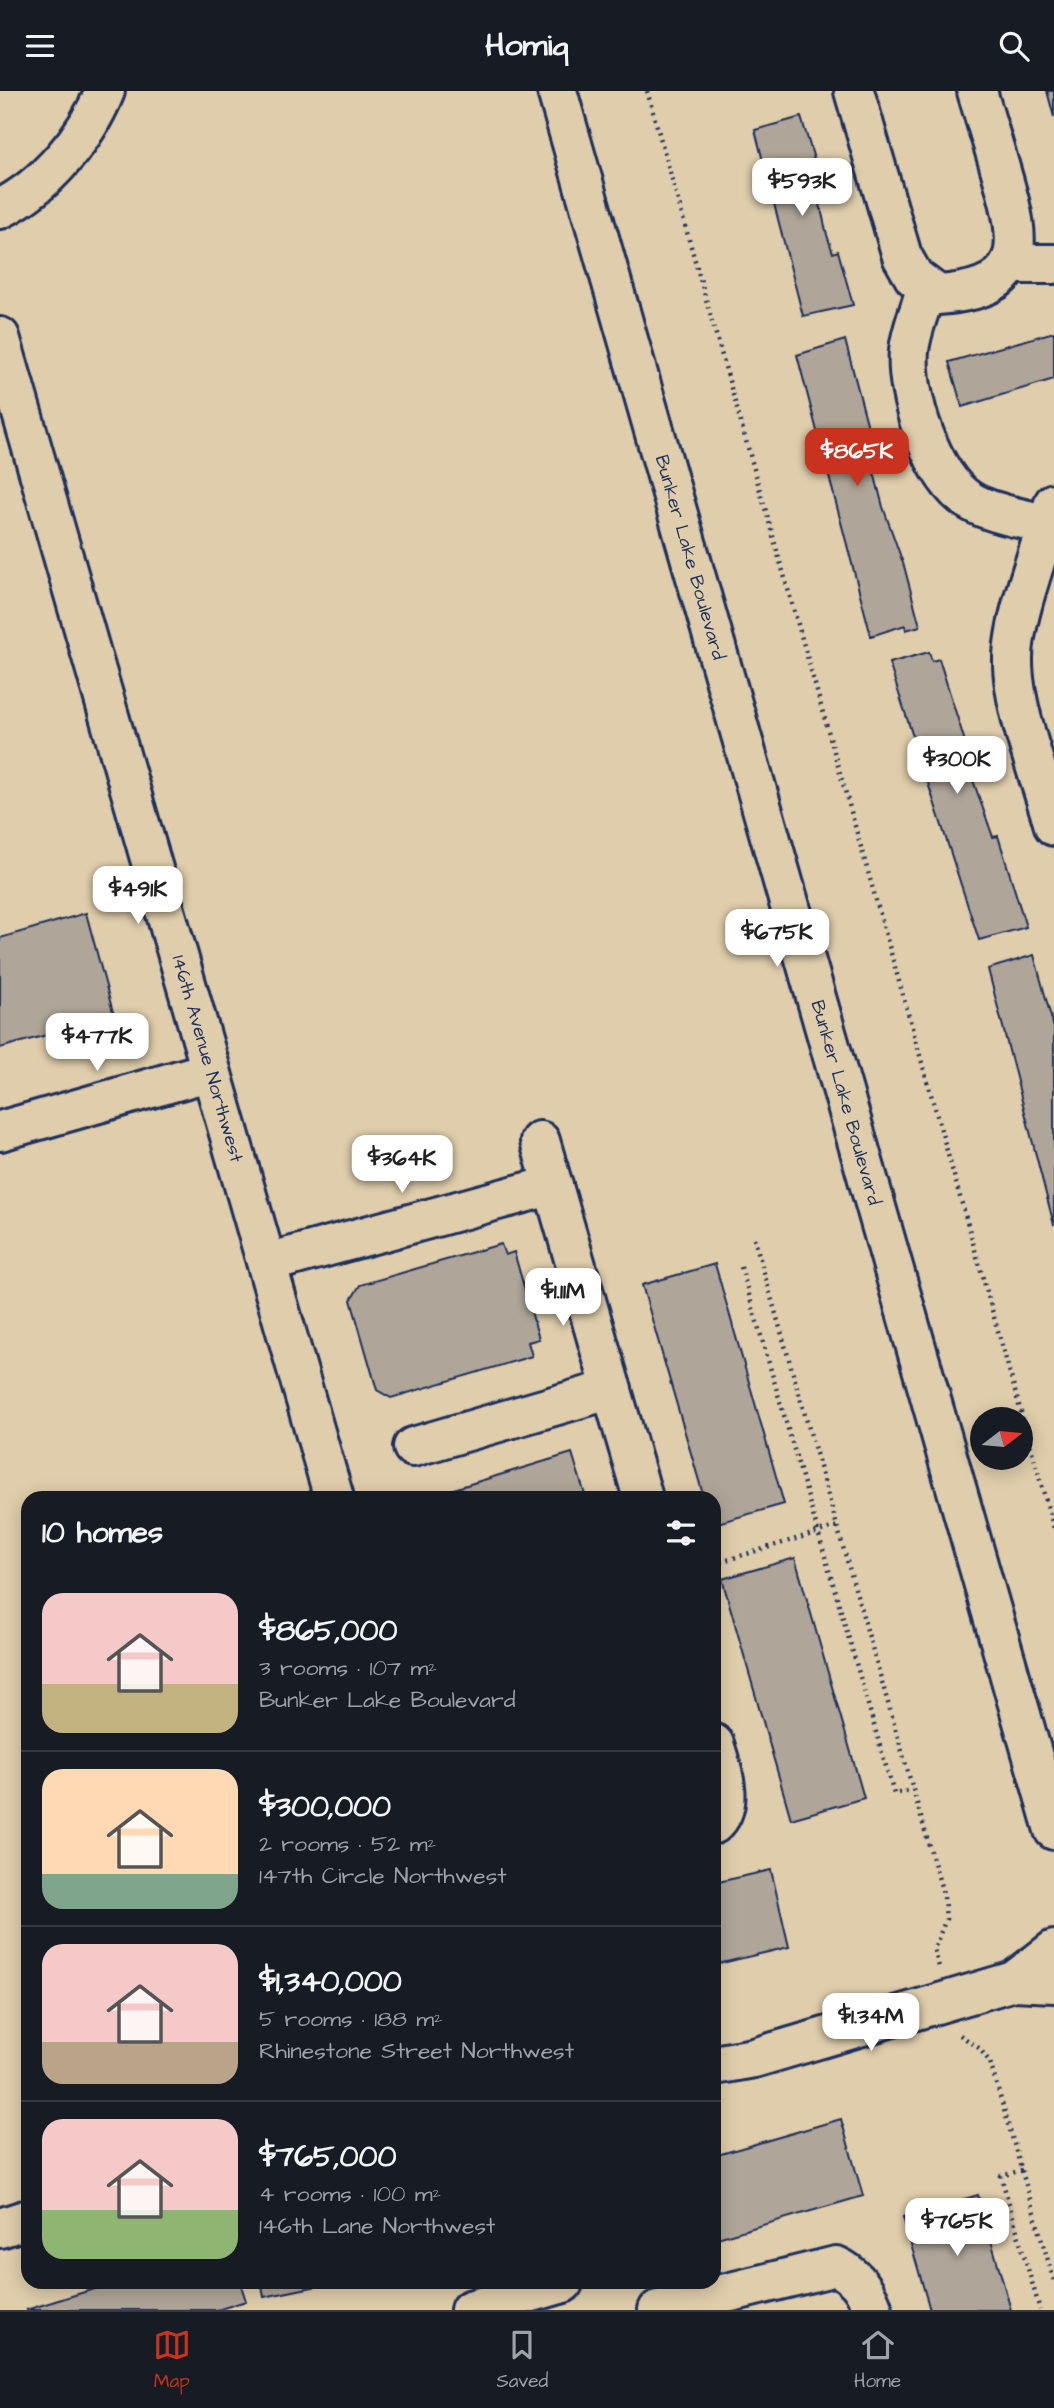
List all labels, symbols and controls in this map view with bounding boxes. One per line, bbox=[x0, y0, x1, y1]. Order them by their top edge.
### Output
text: Homiq bbox=[485, 23, 569, 68]
icon: menu bbox=[21, 27, 59, 65]
icon: search bbox=[995, 27, 1033, 65]
pin: $593K bbox=[753, 159, 851, 218]
text: $593K bbox=[768, 165, 836, 197]
pin: $865K bbox=[808, 429, 906, 488]
text: $865K bbox=[821, 435, 893, 467]
street label: Bunker Lake Boulevard bbox=[648, 452, 732, 663]
pin: $300K bbox=[908, 737, 1006, 796]
text: $300K bbox=[923, 743, 991, 775]
pin: $491K bbox=[89, 867, 187, 926]
text: $491K bbox=[109, 873, 167, 905]
pin: $675K bbox=[728, 909, 826, 969]
text: $675K bbox=[741, 916, 813, 948]
street label: 146th Avenue Northwest bbox=[165, 952, 250, 1166]
street label: Bunker Lake Boulevard bbox=[804, 997, 888, 1208]
pin: $477K bbox=[48, 1013, 146, 1073]
text: $477K bbox=[62, 1020, 132, 1052]
pin: $364K bbox=[353, 1135, 451, 1195]
text: $364K bbox=[368, 1142, 436, 1174]
pin: $1.11M bbox=[506, 1269, 620, 1328]
text: $1.11M bbox=[541, 1275, 585, 1307]
north arrow bbox=[970, 1407, 1032, 1470]
map controls bbox=[970, 1407, 1033, 1470]
text: 10 homes bbox=[42, 1512, 163, 1554]
icon: filters bbox=[662, 1514, 700, 1552]
text: $865,000 bbox=[259, 1610, 397, 1652]
icon: home bbox=[98, 1621, 182, 1705]
text: 3 rooms · 107 m² bbox=[259, 1652, 437, 1684]
text: Bunker Lake Boulevard bbox=[259, 1684, 516, 1716]
text: $300,000 bbox=[259, 1786, 391, 1828]
icon: home bbox=[98, 1797, 182, 1881]
text: 2 rooms · 52 m² bbox=[259, 1828, 436, 1860]
text: 147th Circle Northwest bbox=[259, 1860, 507, 1892]
text: $1,340,000 bbox=[259, 1961, 402, 2003]
icon: home bbox=[98, 1972, 182, 2056]
pin: $1.34M bbox=[814, 1993, 928, 2053]
text: $1.34M bbox=[838, 2000, 904, 2032]
text: 5 rooms · 188 m² bbox=[259, 2003, 443, 2035]
text: Rhinestone Street Northwest bbox=[259, 2035, 574, 2067]
text: $765,000 bbox=[259, 2136, 396, 2178]
icon: home bbox=[98, 2147, 182, 2231]
text: 4 rooms · 100 m² bbox=[259, 2178, 441, 2210]
pin: $765K bbox=[908, 2199, 1006, 2258]
text: $765K bbox=[921, 2205, 993, 2237]
text: 146th Lane Northwest bbox=[259, 2210, 495, 2242]
tab: Map bbox=[153, 2326, 191, 2395]
tab: Saved bbox=[496, 2326, 548, 2395]
tab: Home bbox=[854, 2326, 901, 2395]

